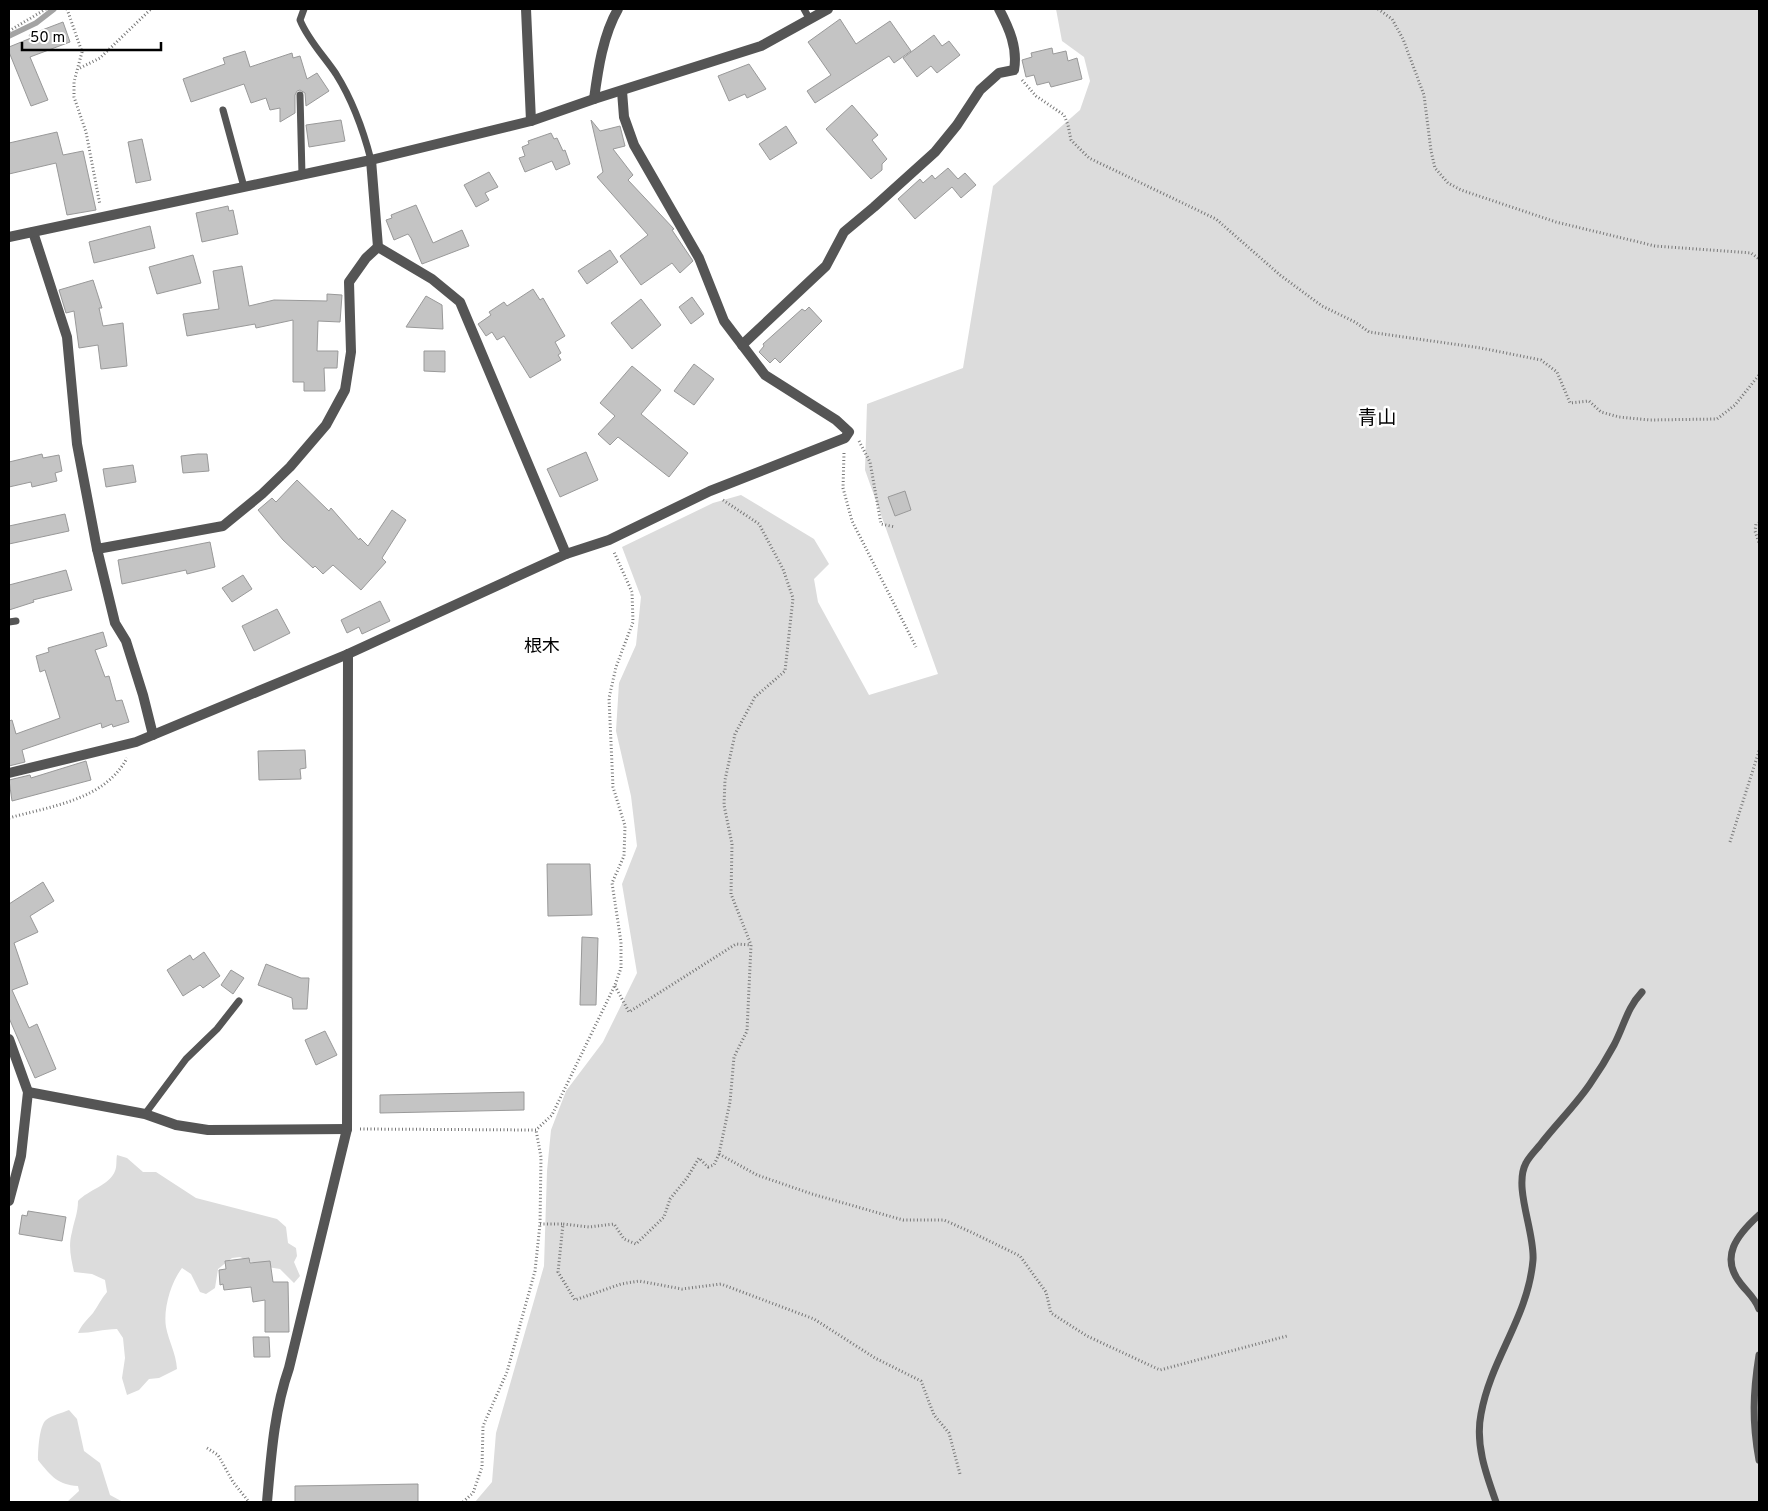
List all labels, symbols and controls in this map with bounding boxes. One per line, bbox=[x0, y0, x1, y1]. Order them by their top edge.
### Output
scale bar bbox=[22, 20, 161, 52]
text: 50 m bbox=[30, 29, 65, 48]
district label: 青山 bbox=[1358, 407, 1396, 431]
district label: 根木 bbox=[524, 636, 560, 659]

